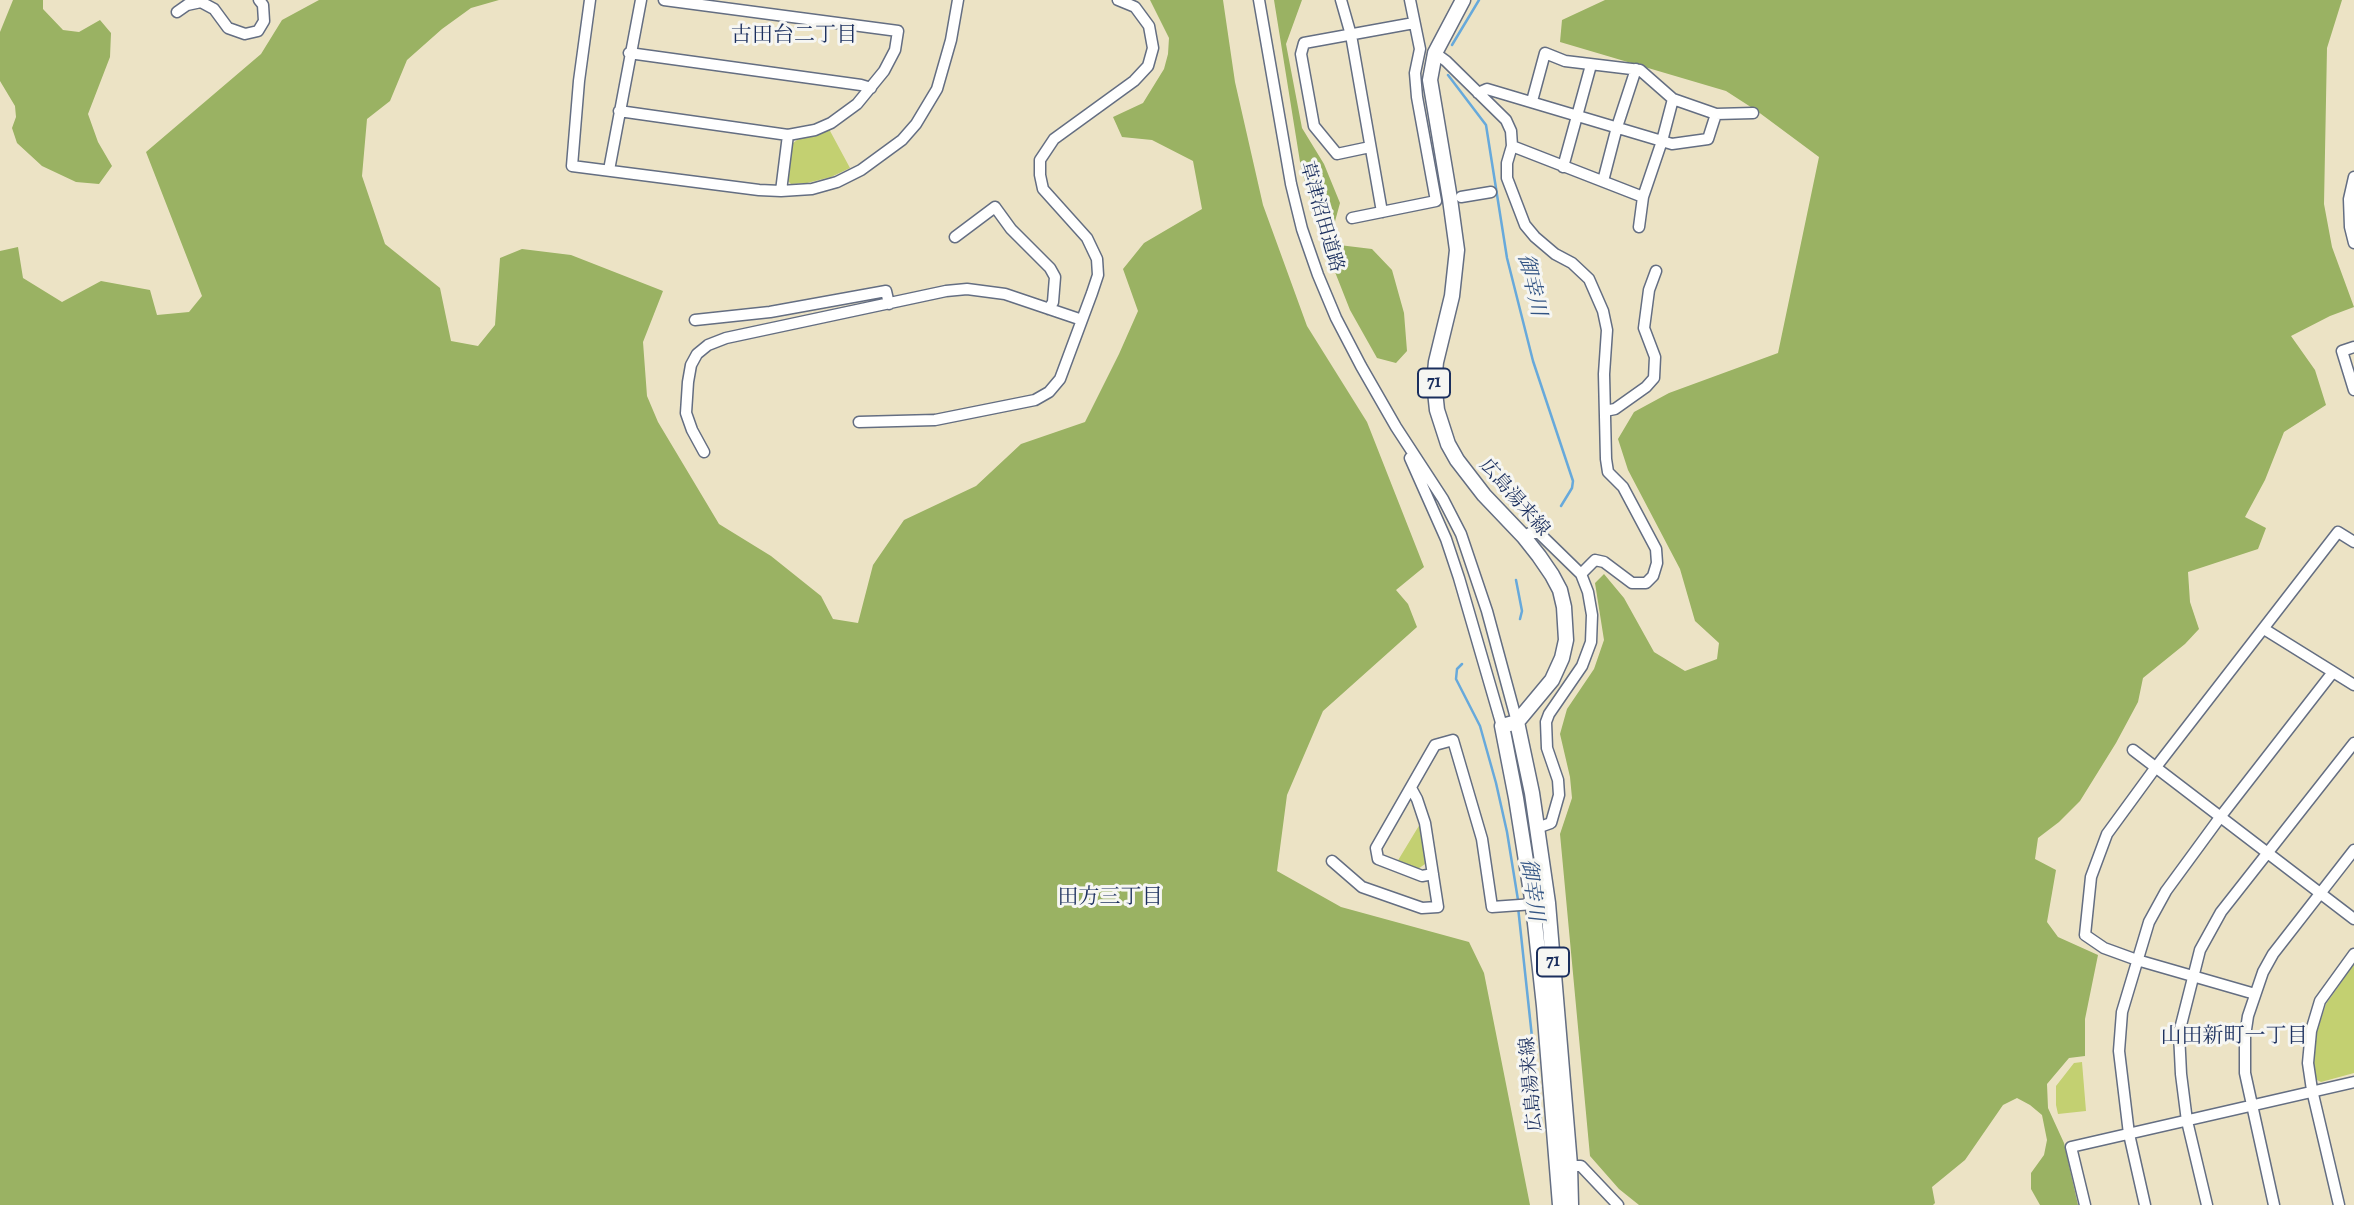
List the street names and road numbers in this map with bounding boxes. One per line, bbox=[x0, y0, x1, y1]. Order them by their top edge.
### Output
street label: 草津沼田道路 bbox=[1294, 159, 1348, 275]
road number: 71 bbox=[1418, 368, 1450, 398]
street label: 広島湯来線 bbox=[1474, 455, 1554, 541]
road number: 71 bbox=[1537, 947, 1569, 976]
street label: 広島湯来線 bbox=[1517, 1036, 1547, 1132]

